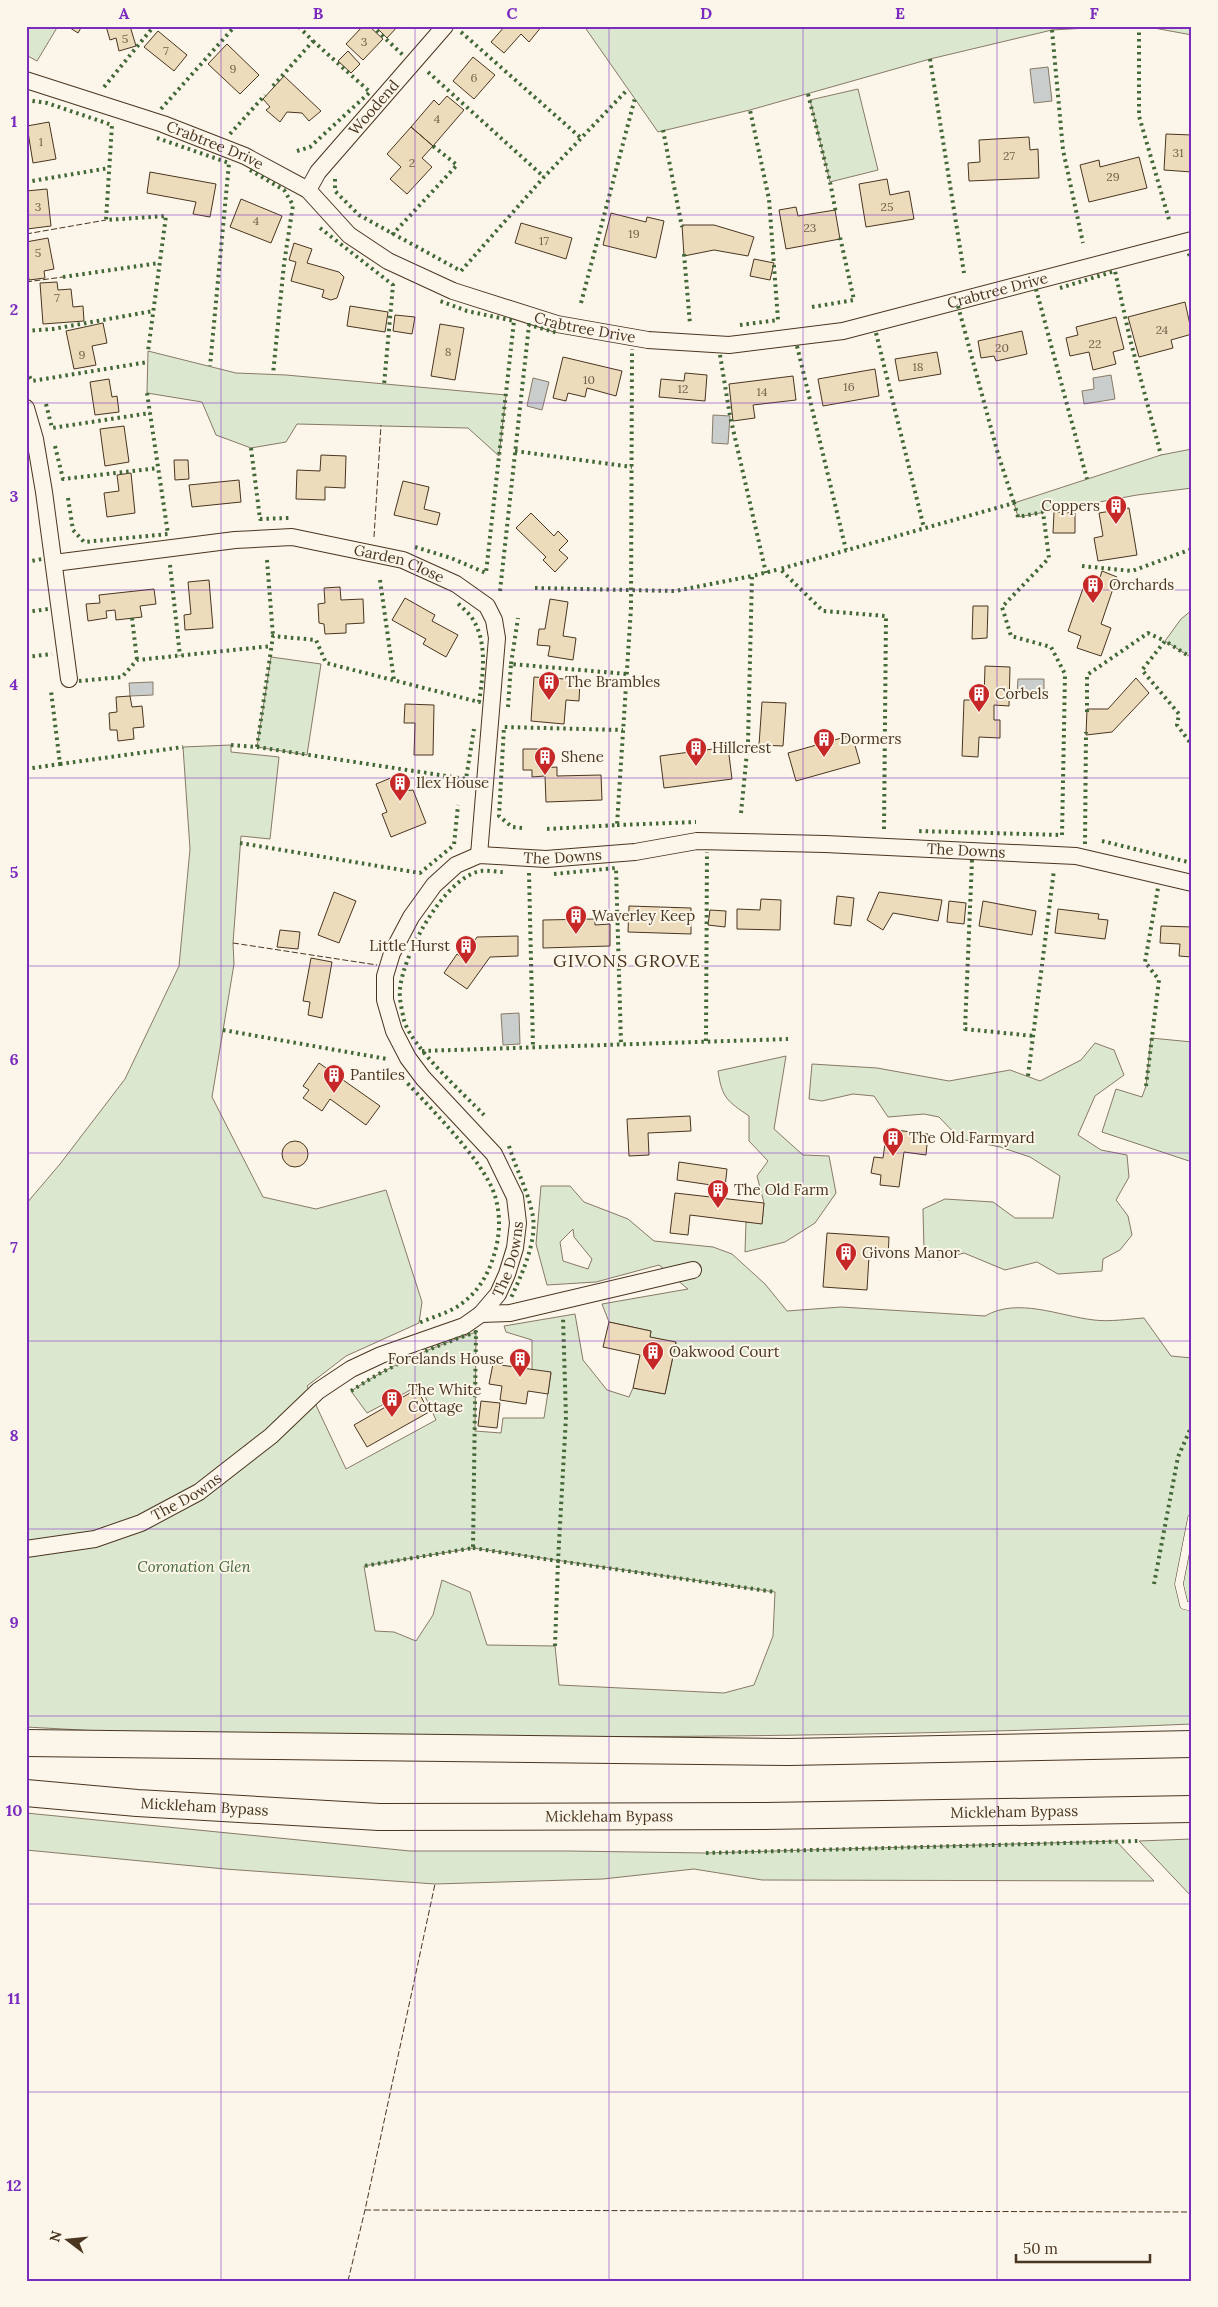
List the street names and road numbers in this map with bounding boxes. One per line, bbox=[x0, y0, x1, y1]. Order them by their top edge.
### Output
street label: Woodend bbox=[344, 76, 403, 139]
street label: Crabtree Drive bbox=[164, 116, 267, 173]
street label: Crabtree Drive bbox=[945, 268, 1050, 312]
street label: Crabtree Drive bbox=[532, 307, 637, 347]
street label: Garden Close bbox=[352, 540, 447, 586]
street label: The Downs bbox=[927, 839, 1006, 862]
street label: The Downs bbox=[523, 845, 603, 868]
street label: The Downs bbox=[488, 1220, 527, 1300]
street label: The Downs bbox=[148, 1468, 225, 1525]
street label: Mickleham Bypass bbox=[140, 1793, 269, 1820]
street label: Mickleham Bypass bbox=[950, 1801, 1078, 1822]
street label: Mickleham Bypass bbox=[545, 1806, 673, 1826]

